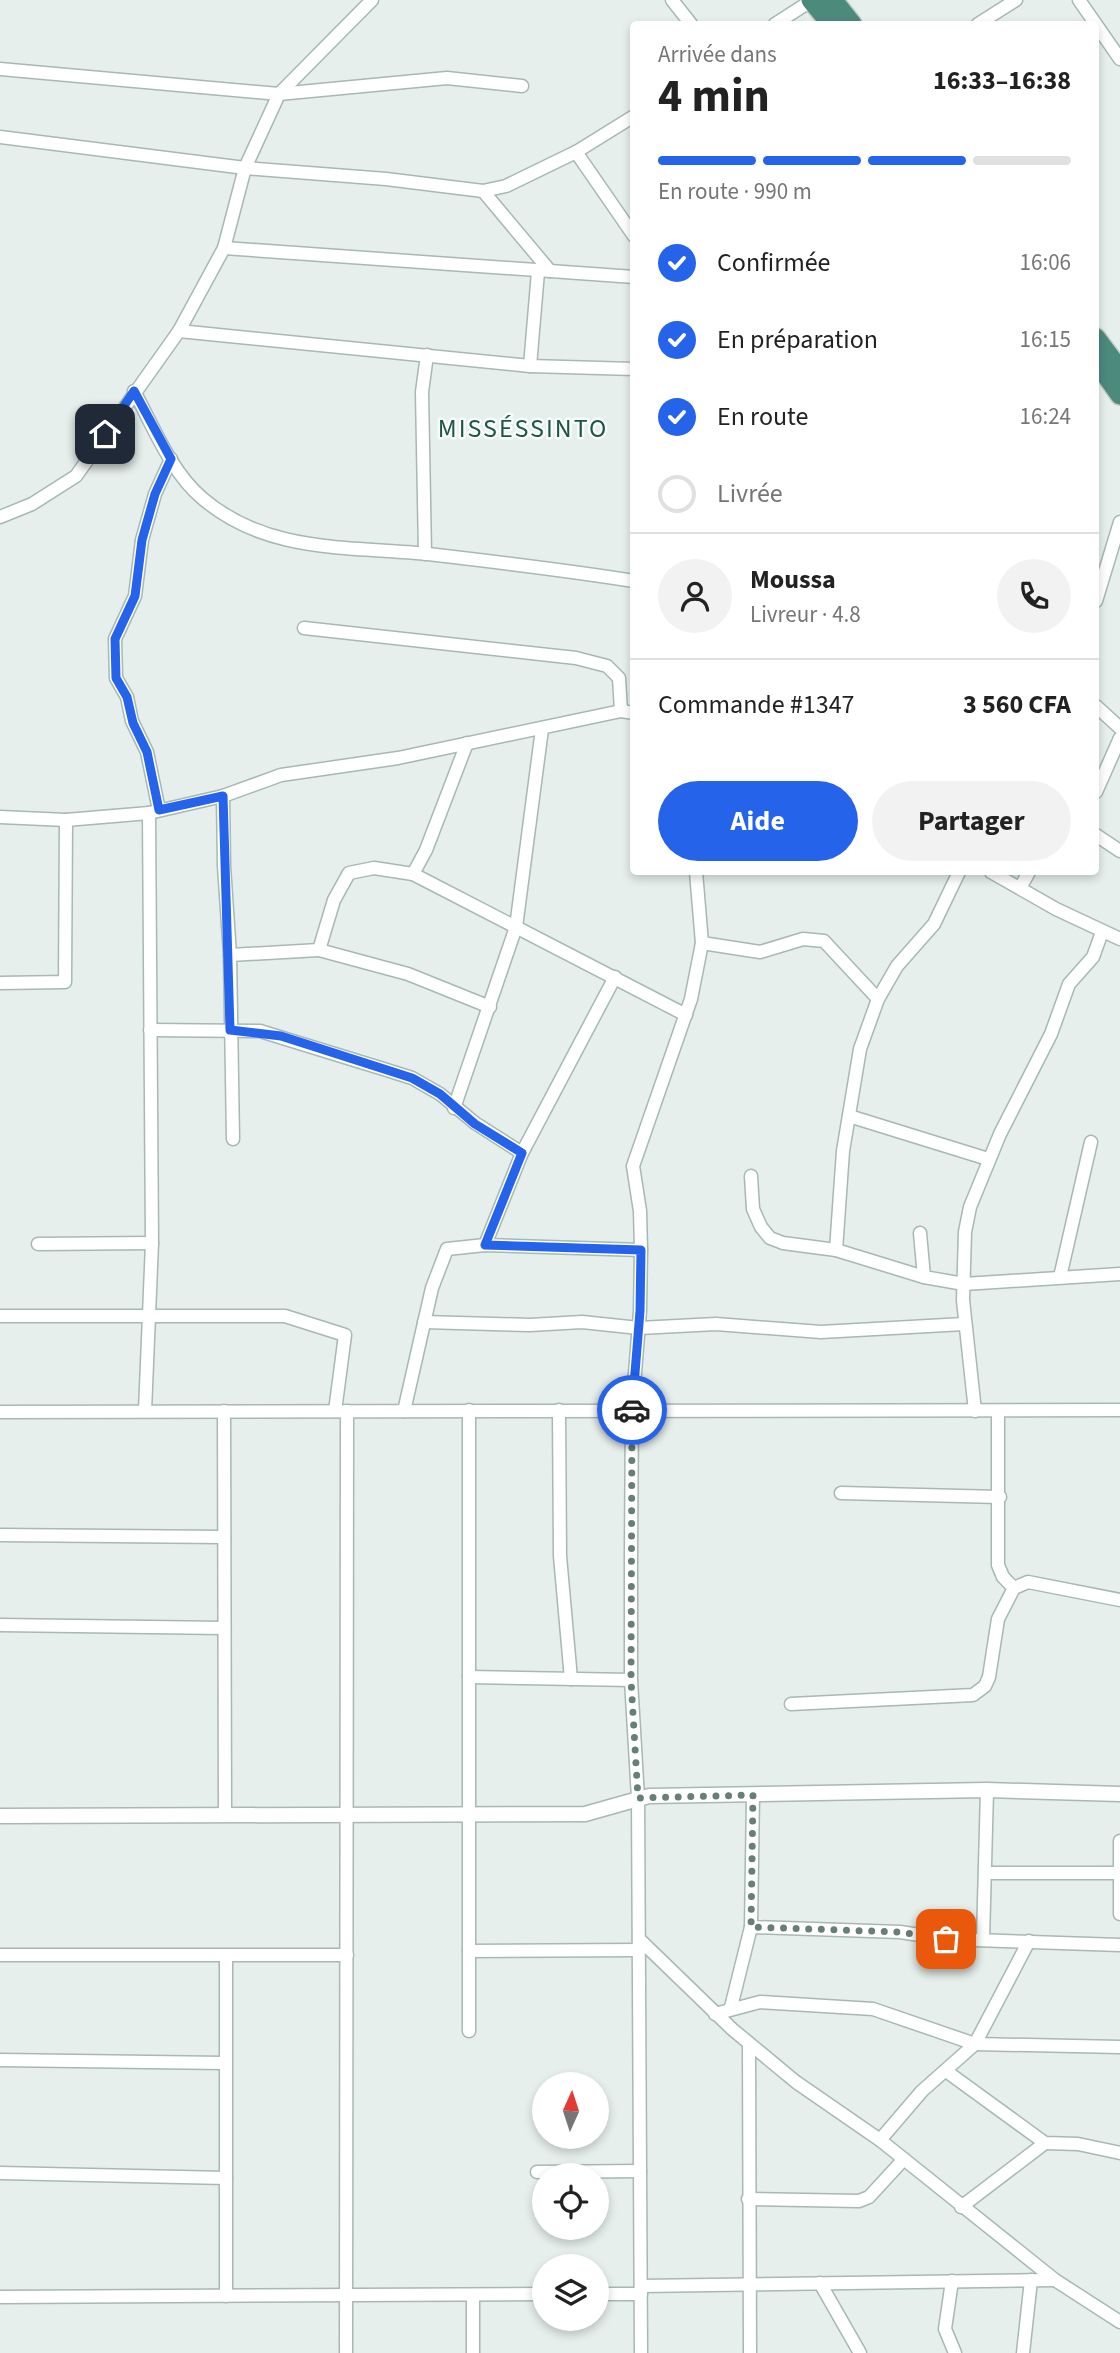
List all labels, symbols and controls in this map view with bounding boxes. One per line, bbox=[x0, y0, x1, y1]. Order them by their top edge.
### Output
text: Arrivée dans bbox=[658, 38, 777, 71]
text: 16:33–16:38 bbox=[933, 62, 1071, 99]
text: 4 min bbox=[658, 64, 770, 129]
text: En route · 990 m bbox=[658, 175, 812, 208]
icon: check bbox=[658, 244, 696, 282]
text: Confirmée bbox=[717, 244, 831, 281]
text: 16:06 bbox=[1020, 246, 1071, 279]
icon: check bbox=[658, 321, 696, 359]
text: En préparation bbox=[717, 321, 878, 358]
text: 16:15 bbox=[1020, 323, 1071, 356]
icon: check bbox=[658, 398, 696, 436]
text: En route bbox=[717, 398, 808, 435]
text: 16:24 bbox=[1020, 400, 1071, 433]
pin bbox=[75, 404, 135, 464]
district label: MISSÉSSINTO bbox=[438, 410, 608, 447]
icon: home bbox=[86, 415, 124, 453]
text: Livrée bbox=[717, 475, 783, 512]
button: person bbox=[658, 559, 732, 633]
button: phone bbox=[997, 559, 1071, 633]
text: Moussa bbox=[750, 561, 836, 598]
text: Livreur · 4.8 bbox=[750, 598, 861, 631]
text: Commande #1347 bbox=[658, 686, 855, 723]
text: 3 560 CFA bbox=[963, 686, 1071, 723]
button: Aide bbox=[658, 781, 858, 861]
button: Partager bbox=[872, 781, 1071, 861]
courier bbox=[597, 1375, 667, 1445]
icon: car bbox=[613, 1391, 651, 1429]
pin bbox=[916, 1909, 976, 1969]
icon: bag bbox=[927, 1920, 965, 1958]
north arrow bbox=[532, 2072, 609, 2149]
map controls bbox=[532, 2072, 609, 2331]
button: locate bbox=[532, 2163, 609, 2240]
button: layers bbox=[532, 2254, 609, 2331]

